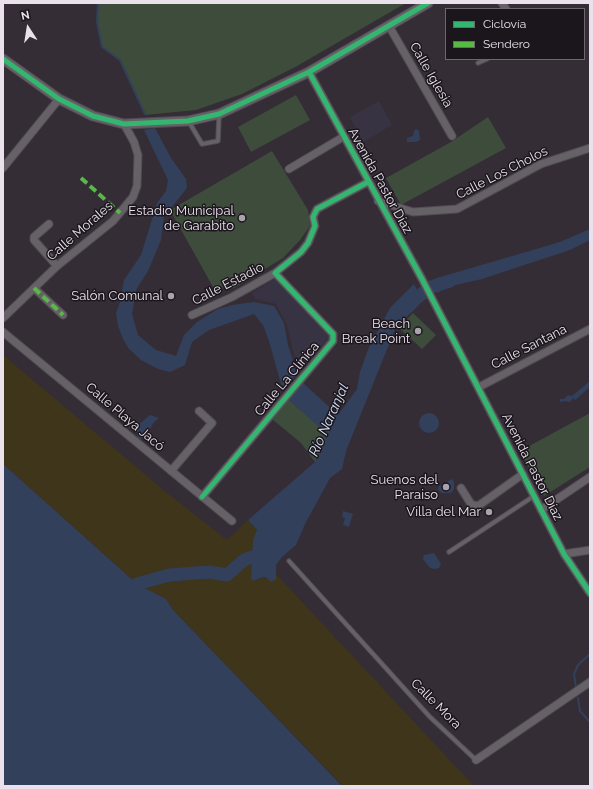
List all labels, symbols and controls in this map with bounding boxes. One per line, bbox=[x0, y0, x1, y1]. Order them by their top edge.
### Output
north arrow bbox=[8, 8, 48, 48]
legend bbox=[445, 8, 585, 60]
text: N bbox=[20, 9, 31, 23]
text: Ciclovía bbox=[483, 17, 526, 31]
text: Sendero bbox=[483, 37, 530, 51]
street label: Calle Iglesia bbox=[406, 40, 456, 110]
street label: Avenida Pastor Díaz bbox=[344, 125, 416, 237]
street label: Calle Los Cholos bbox=[454, 143, 550, 203]
street label: Calle Morales bbox=[44, 198, 116, 264]
place label: Estadio Municipal de Garabito bbox=[128, 203, 234, 234]
marker: Estadio Municipal de Garabito bbox=[237, 213, 247, 223]
street label: Calle Estadio bbox=[190, 259, 266, 309]
place label: Salón Comunal bbox=[71, 288, 163, 304]
marker: Salón Comunal bbox=[166, 291, 176, 301]
place label: Beach Break Point bbox=[342, 316, 410, 347]
street label: Calle Santana bbox=[489, 321, 569, 373]
marker: Beach Break Point bbox=[413, 326, 423, 336]
street label: Calle La Clínica bbox=[251, 339, 323, 419]
street label: Calle Playa Jacó bbox=[83, 380, 167, 454]
water label: Río Naranjal bbox=[306, 381, 352, 459]
street label: Avenida Pastor Díaz bbox=[498, 411, 566, 523]
place label: Suenos del Paraiso bbox=[371, 472, 438, 503]
marker: Suenos del Paraiso bbox=[441, 482, 451, 492]
place label: Villa del Mar bbox=[406, 504, 481, 520]
marker: Villa del Mar bbox=[484, 507, 494, 517]
street label: Calle Mora bbox=[408, 676, 464, 732]

